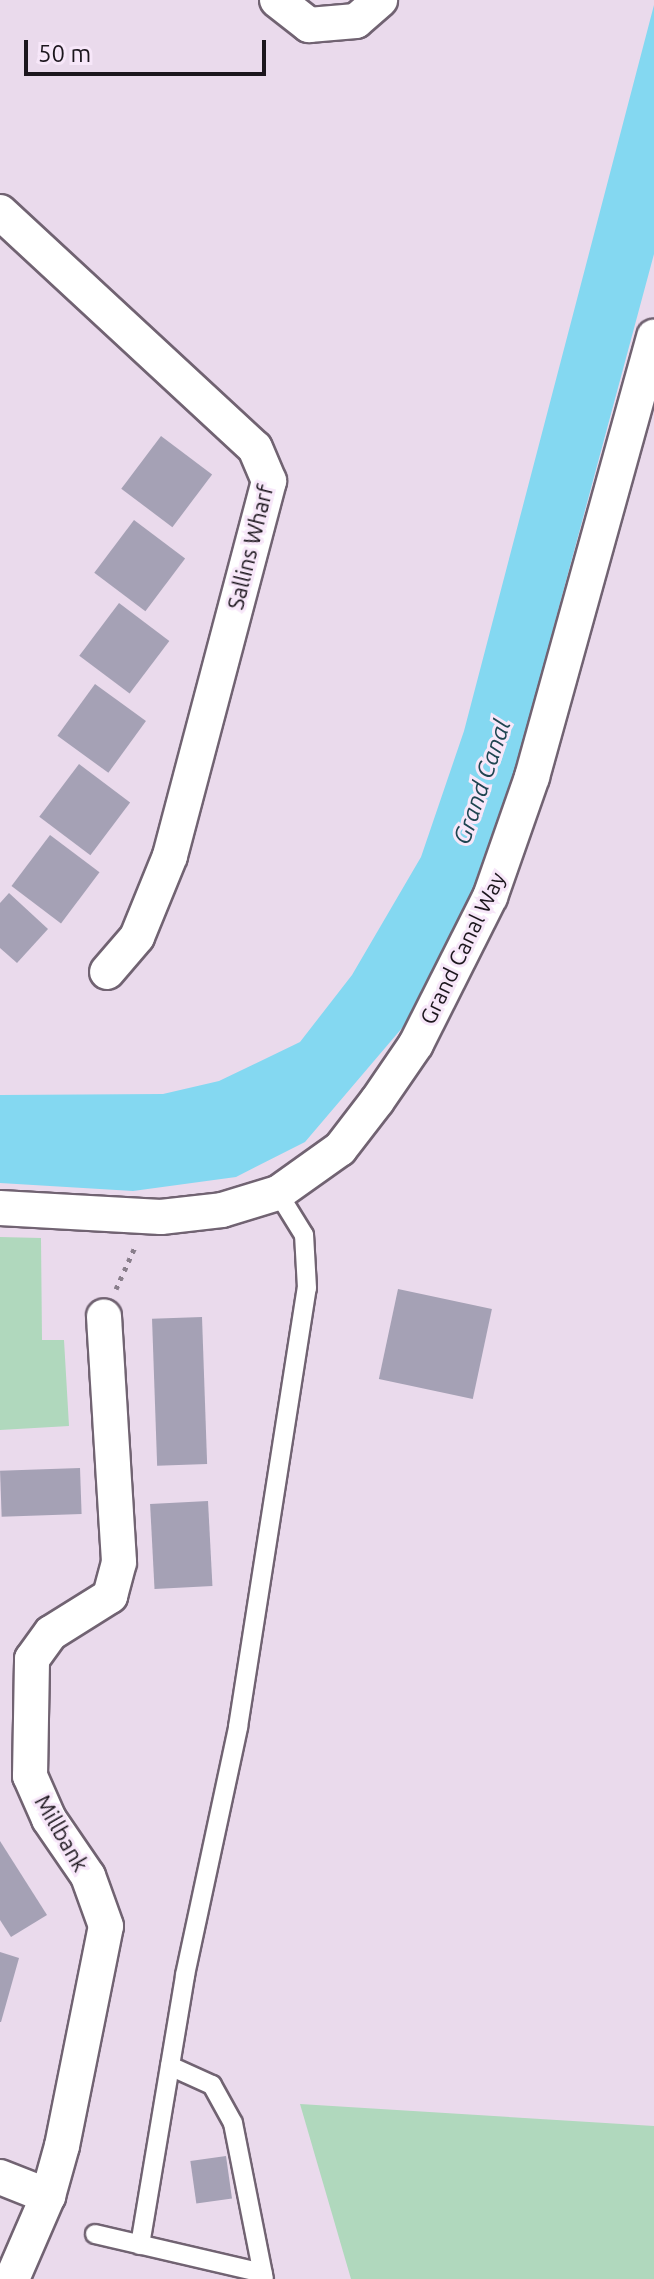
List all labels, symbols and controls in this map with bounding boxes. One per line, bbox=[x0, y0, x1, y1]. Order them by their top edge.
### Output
scale bar bbox=[28, 24, 270, 74]
text: 50 m bbox=[38, 40, 91, 67]
street label: Sallins Wharf bbox=[222, 482, 278, 612]
water label: Grand Canal bbox=[447, 716, 517, 848]
street label: Grand Canal Way bbox=[414, 868, 510, 1028]
street label: Millbank bbox=[30, 1790, 94, 1876]

